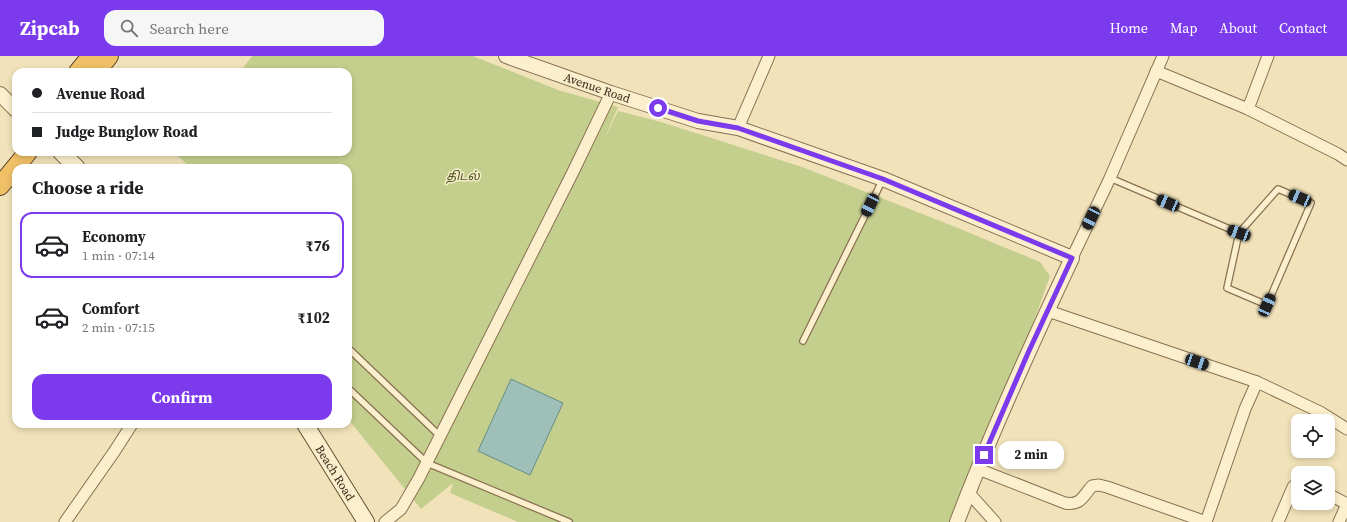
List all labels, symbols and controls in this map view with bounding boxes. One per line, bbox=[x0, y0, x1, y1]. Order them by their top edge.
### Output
search box bbox=[104, 10, 384, 46]
text: Zipcab bbox=[20, 15, 80, 41]
icon: search bbox=[118, 17, 140, 39]
text: Search here bbox=[150, 18, 229, 39]
text: Home bbox=[1110, 18, 1148, 38]
text: Map bbox=[1170, 18, 1197, 38]
text: About bbox=[1219, 18, 1257, 38]
text: Contact bbox=[1279, 18, 1327, 38]
street label: Avenue Road bbox=[562, 69, 633, 107]
text: Avenue Road bbox=[56, 83, 145, 104]
route start bbox=[649, 99, 667, 117]
text: Judge Bunglow Road bbox=[56, 121, 198, 142]
park label: திடல் bbox=[445, 168, 481, 184]
text: Choose a ride bbox=[32, 175, 144, 200]
car bbox=[1287, 188, 1313, 208]
car bbox=[859, 192, 881, 218]
car bbox=[1155, 193, 1181, 213]
car bbox=[1080, 205, 1102, 231]
car bbox=[1226, 223, 1252, 243]
text: Economy bbox=[82, 226, 146, 247]
icon: car bbox=[34, 227, 70, 263]
text: ₹76 bbox=[306, 235, 330, 256]
text: 1 min · 07:14 bbox=[82, 247, 155, 264]
car bbox=[1257, 292, 1277, 318]
text: Comfort bbox=[82, 298, 140, 319]
icon: car bbox=[34, 299, 70, 335]
text: ₹102 bbox=[297, 307, 330, 328]
text: 2 min · 07:15 bbox=[82, 319, 155, 336]
car bbox=[1184, 352, 1210, 372]
button: Confirm bbox=[32, 374, 332, 420]
map controls bbox=[1291, 414, 1335, 510]
button: locate bbox=[1291, 414, 1335, 458]
callout: 2 min bbox=[998, 441, 1064, 469]
street label: Beach Road bbox=[312, 442, 358, 504]
route end bbox=[975, 446, 993, 464]
text: 2 min bbox=[1014, 446, 1048, 463]
button: layers bbox=[1291, 466, 1335, 510]

